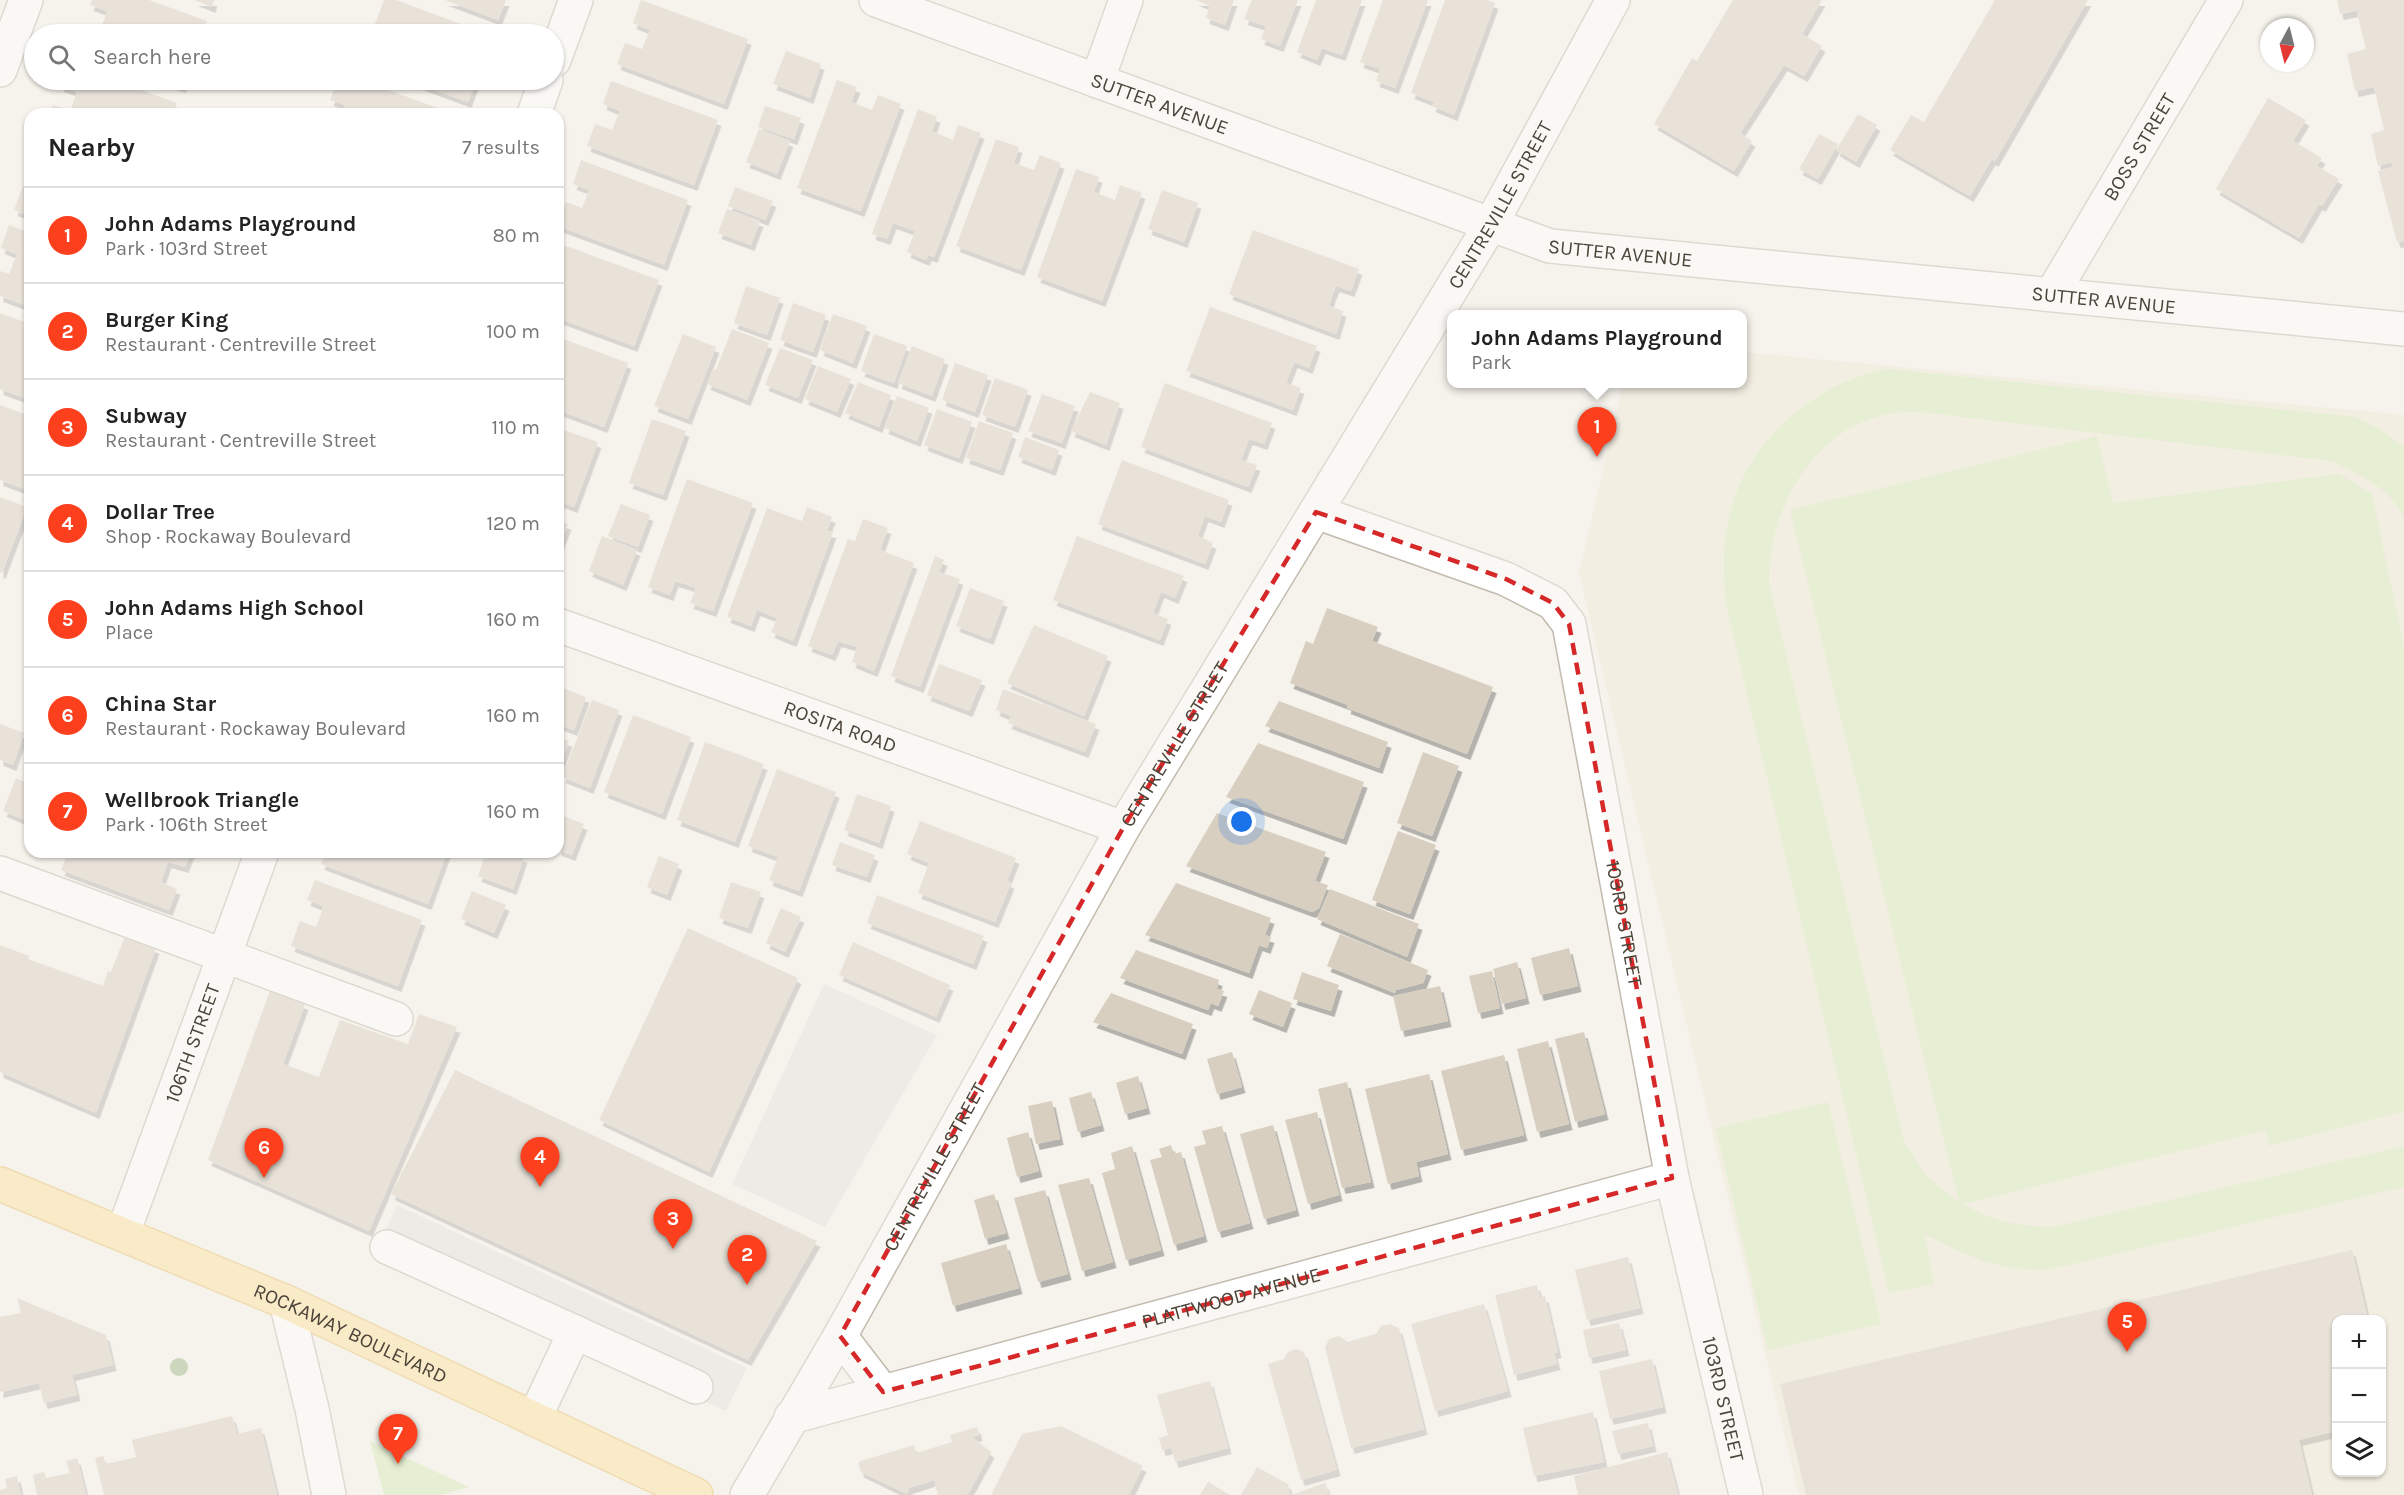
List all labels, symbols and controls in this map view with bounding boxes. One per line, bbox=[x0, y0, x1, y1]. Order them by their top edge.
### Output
north arrow bbox=[2260, 18, 2314, 72]
search box bbox=[24, 24, 564, 90]
icon: search bbox=[45, 41, 78, 74]
text: Search here bbox=[93, 44, 211, 70]
street label: SUTTER AVENUE bbox=[1088, 68, 1232, 139]
street label: BOSS STREET bbox=[2098, 89, 2180, 205]
street label: CENTREVILLE STREET bbox=[1443, 117, 1556, 293]
text: Nearby bbox=[48, 132, 135, 163]
text: 7 results bbox=[462, 136, 540, 159]
text: John Adams Playground bbox=[105, 211, 357, 237]
text: 1 bbox=[64, 224, 71, 247]
text: 80 m bbox=[492, 224, 540, 247]
street label: SUTTER AVENUE bbox=[1547, 234, 1693, 271]
text: Park · 103rd Street bbox=[105, 237, 268, 260]
street label: SUTTER AVENUE bbox=[2031, 281, 2177, 318]
text: Burger King bbox=[105, 307, 228, 333]
popup bbox=[1447, 310, 1747, 388]
text: 2 bbox=[61, 320, 74, 343]
text: 100 m bbox=[486, 320, 540, 343]
text: John Adams Playground bbox=[1471, 325, 1723, 351]
text: Restaurant · Centreville Street bbox=[105, 333, 376, 356]
text: Park bbox=[1471, 351, 1512, 374]
text: Subway bbox=[105, 403, 187, 429]
pin: 1 bbox=[1578, 408, 1616, 457]
text: 3 bbox=[61, 416, 74, 439]
text: 110 m bbox=[491, 416, 540, 439]
text: Restaurant · Centreville Street bbox=[105, 429, 376, 452]
text: Dollar Tree bbox=[105, 499, 215, 525]
text: 4 bbox=[62, 512, 73, 535]
text: 120 m bbox=[486, 512, 540, 535]
text: Shop · Rockaway Boulevard bbox=[105, 525, 352, 548]
text: John Adams High School bbox=[105, 595, 364, 621]
text: 5 bbox=[62, 608, 73, 631]
text: 160 m bbox=[487, 608, 540, 631]
text: Place bbox=[105, 621, 153, 644]
street label: CENTREVILLE STREET bbox=[1115, 657, 1233, 831]
text: China Star bbox=[105, 691, 216, 717]
street label: ROSITA ROAD bbox=[781, 696, 900, 757]
text: 6 bbox=[61, 704, 74, 727]
text: 160 m bbox=[487, 704, 540, 727]
text: Restaurant · Rockaway Boulevard bbox=[105, 717, 406, 740]
text: Wellbrook Triangle bbox=[105, 787, 299, 813]
text: 7 bbox=[63, 800, 72, 823]
text: 160 m bbox=[487, 800, 540, 823]
your location bbox=[1227, 807, 1256, 836]
text: Park · 106th Street bbox=[105, 813, 268, 836]
street label: 103RD STREET bbox=[1602, 859, 1648, 988]
street label: 106TH STREET bbox=[160, 981, 224, 1106]
street label: CENTREVILLE STREET bbox=[878, 1078, 990, 1255]
pin: 6 bbox=[244, 1128, 284, 1178]
pin: 4 bbox=[520, 1138, 560, 1187]
pin: 3 bbox=[654, 1200, 692, 1249]
pin: 2 bbox=[728, 1236, 766, 1285]
street label: PLATTWOOD AVENUE bbox=[1139, 1262, 1323, 1333]
street label: ROCKAWAY BOULEVARD bbox=[250, 1278, 451, 1388]
pin: 5 bbox=[2108, 1302, 2146, 1352]
map controls bbox=[2332, 1315, 2386, 1477]
button: + bbox=[2332, 1315, 2386, 1369]
street label: 103RD STREET bbox=[1698, 1334, 1749, 1464]
button: − bbox=[2332, 1369, 2386, 1423]
pin: 7 bbox=[378, 1414, 418, 1464]
button: layers bbox=[2332, 1423, 2386, 1477]

